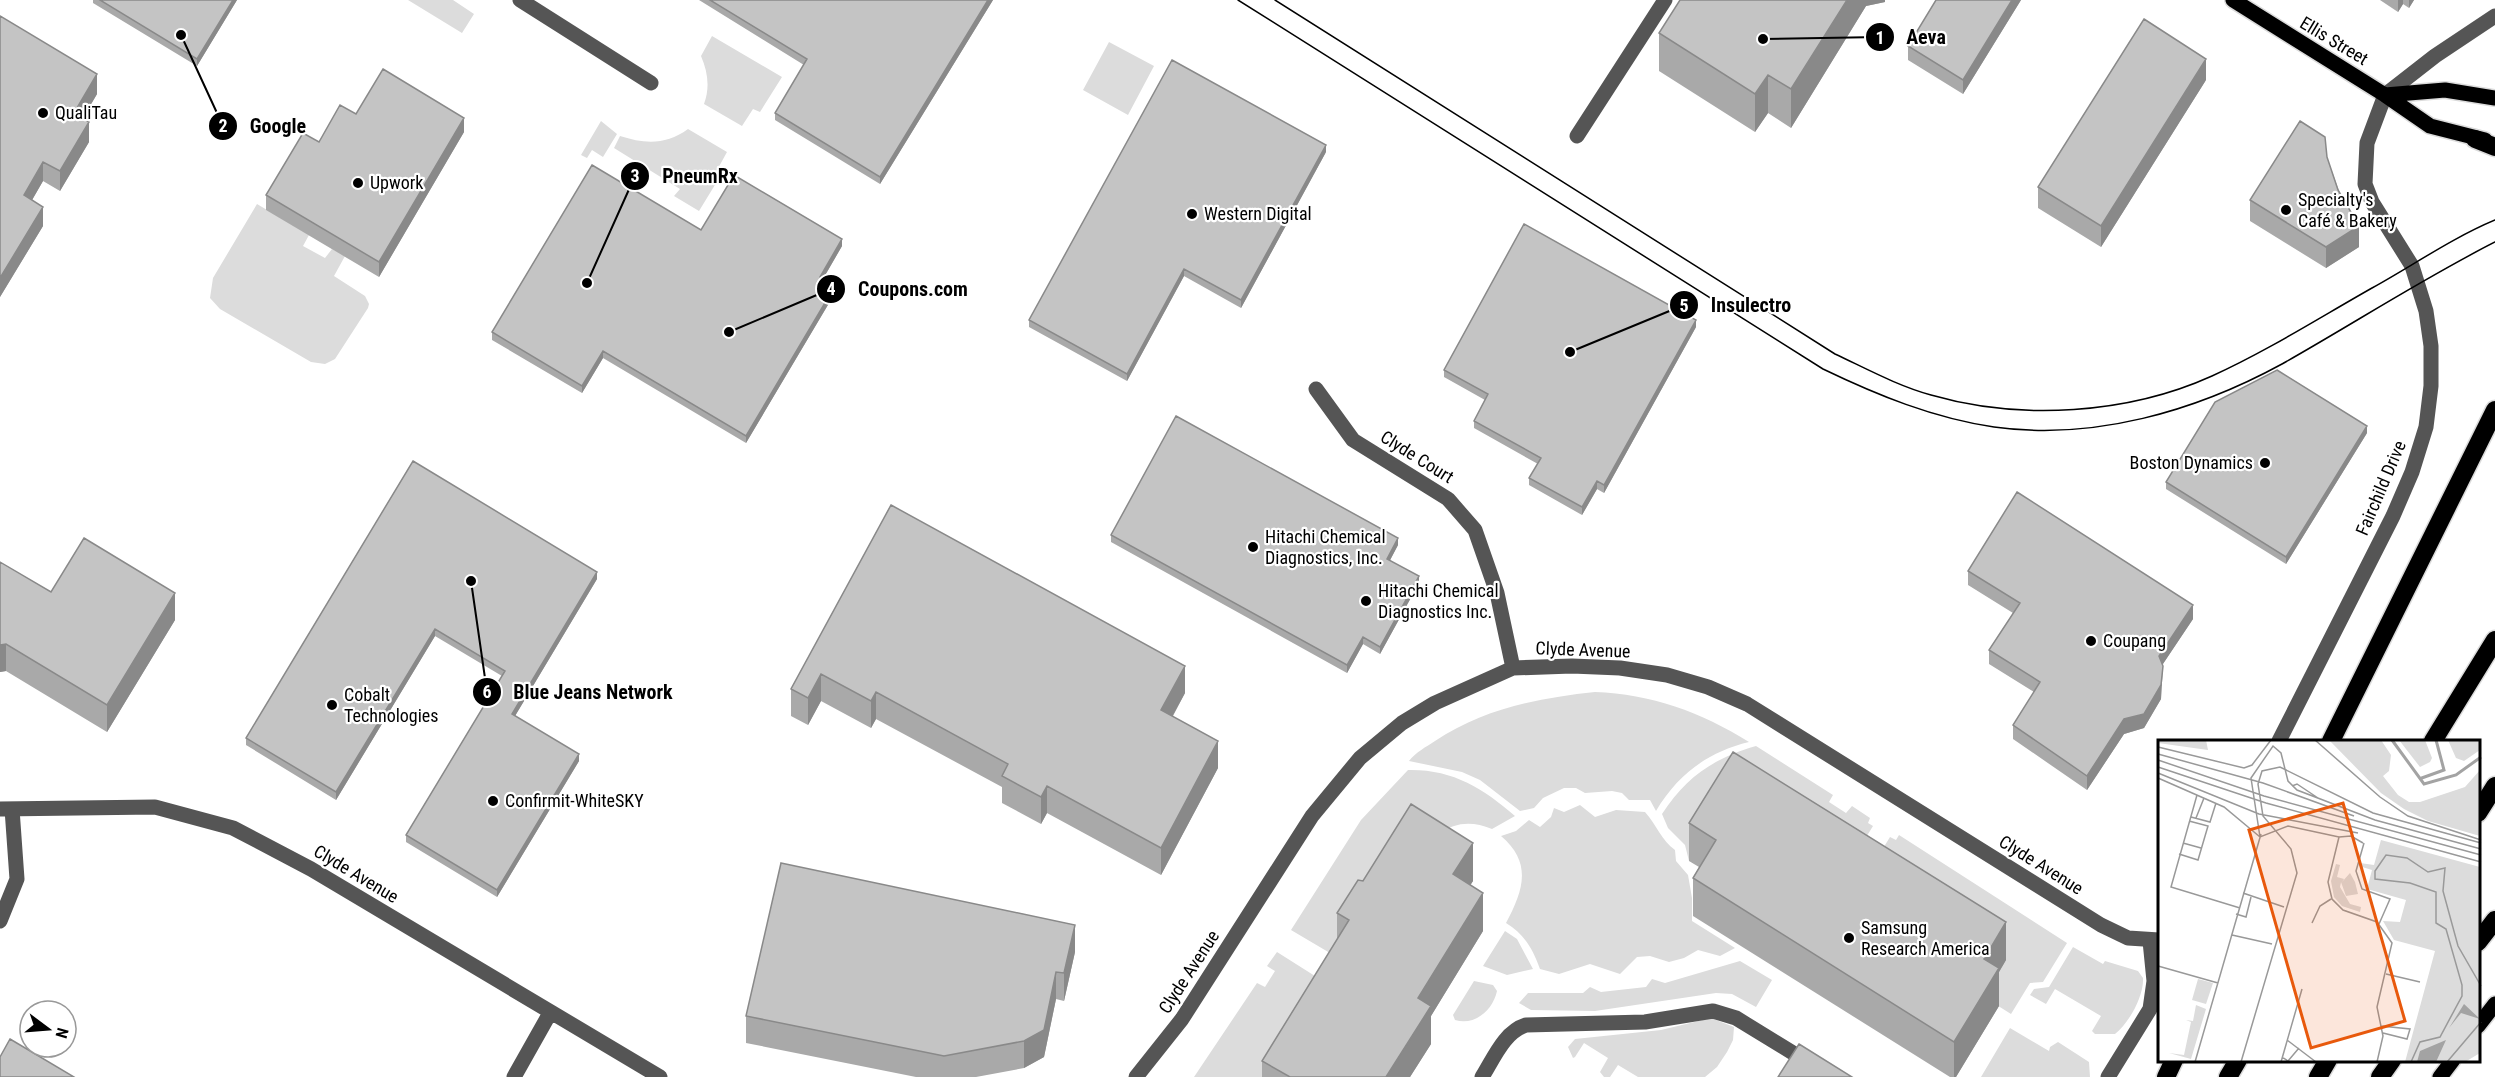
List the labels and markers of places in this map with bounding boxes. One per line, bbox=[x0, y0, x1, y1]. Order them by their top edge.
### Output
callout: Aeva bbox=[1865, 18, 1958, 56]
place label: QualiTau bbox=[55, 102, 117, 123]
marker: QualiTau bbox=[36, 106, 50, 120]
callout: Google bbox=[208, 107, 318, 145]
callout: PneumRx bbox=[620, 157, 750, 195]
place label: Upwork bbox=[370, 172, 423, 193]
marker: Upwork bbox=[351, 176, 365, 190]
place label: Specialty's Café & Bakery bbox=[2298, 189, 2397, 231]
place label: Western Digital bbox=[1204, 203, 1312, 224]
marker: Specialty's Café & Bakery bbox=[2279, 203, 2293, 217]
marker: Western Digital bbox=[1185, 207, 1199, 221]
callout: Coupons.com bbox=[816, 270, 980, 308]
callout: Insulectro bbox=[1669, 286, 1803, 324]
place label: Boston Dynamics bbox=[2130, 452, 2253, 473]
marker: Boston Dynamics bbox=[2258, 456, 2272, 470]
place label: Hitachi Chemical Diagnostics, Inc. bbox=[1265, 526, 1386, 568]
marker: Hitachi Chemical Diagnostics, Inc. bbox=[1246, 540, 1260, 554]
place label: Hitachi Chemical Diagnostics Inc. bbox=[1378, 580, 1499, 622]
marker: Hitachi Chemical Diagnostics Inc. bbox=[1359, 594, 1373, 608]
place label: Coupang bbox=[2103, 630, 2166, 651]
marker: Coupang bbox=[2084, 634, 2098, 648]
callout: Blue Jeans Network bbox=[472, 673, 685, 711]
place label: Cobalt Technologies bbox=[344, 684, 439, 726]
marker: Cobalt Technologies bbox=[325, 698, 339, 712]
place label: Confirmit-WhiteSKY bbox=[505, 790, 644, 811]
marker: Confirmit-WhiteSKY bbox=[486, 794, 500, 808]
place label: Samsung Research America bbox=[1861, 917, 1990, 959]
marker: Samsung Research America bbox=[1842, 931, 1856, 945]

